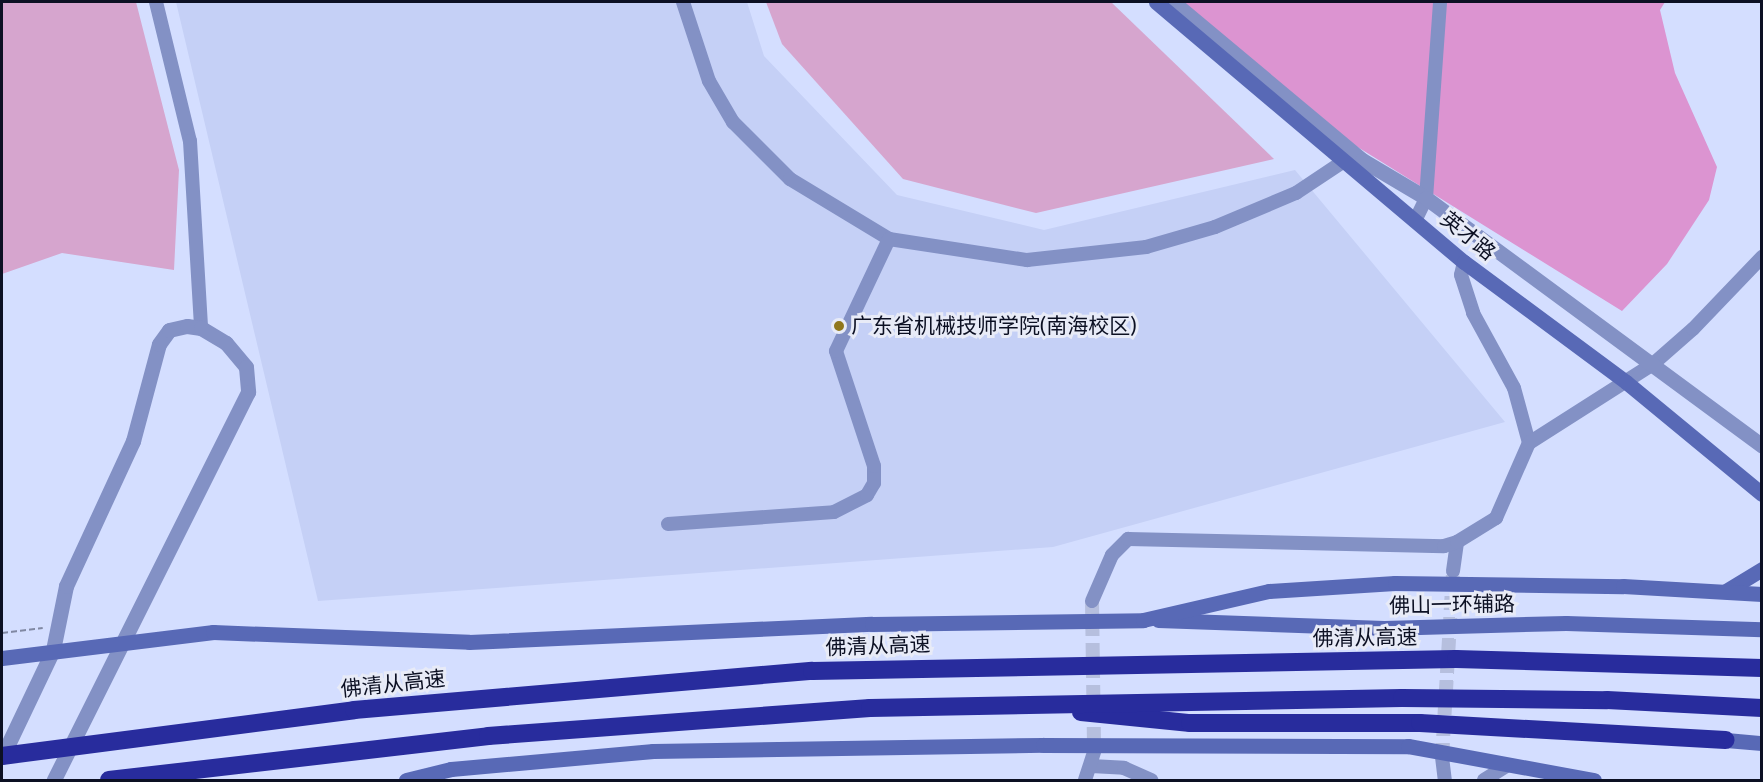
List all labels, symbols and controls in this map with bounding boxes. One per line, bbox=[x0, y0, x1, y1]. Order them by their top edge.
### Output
street label: 英才路 bbox=[1436, 206, 1500, 266]
place label: 广东省机械技师学院(南海校区) bbox=[851, 313, 1136, 339]
marker: 广东省机械技师学院(南海校区) bbox=[832, 319, 846, 333]
street label: 佛山一环辅路 bbox=[1389, 591, 1515, 619]
street label: 佛清从高速 bbox=[1312, 624, 1418, 652]
street label: 佛清从高速 bbox=[825, 632, 931, 660]
street label: 佛清从高速 bbox=[339, 666, 447, 702]

